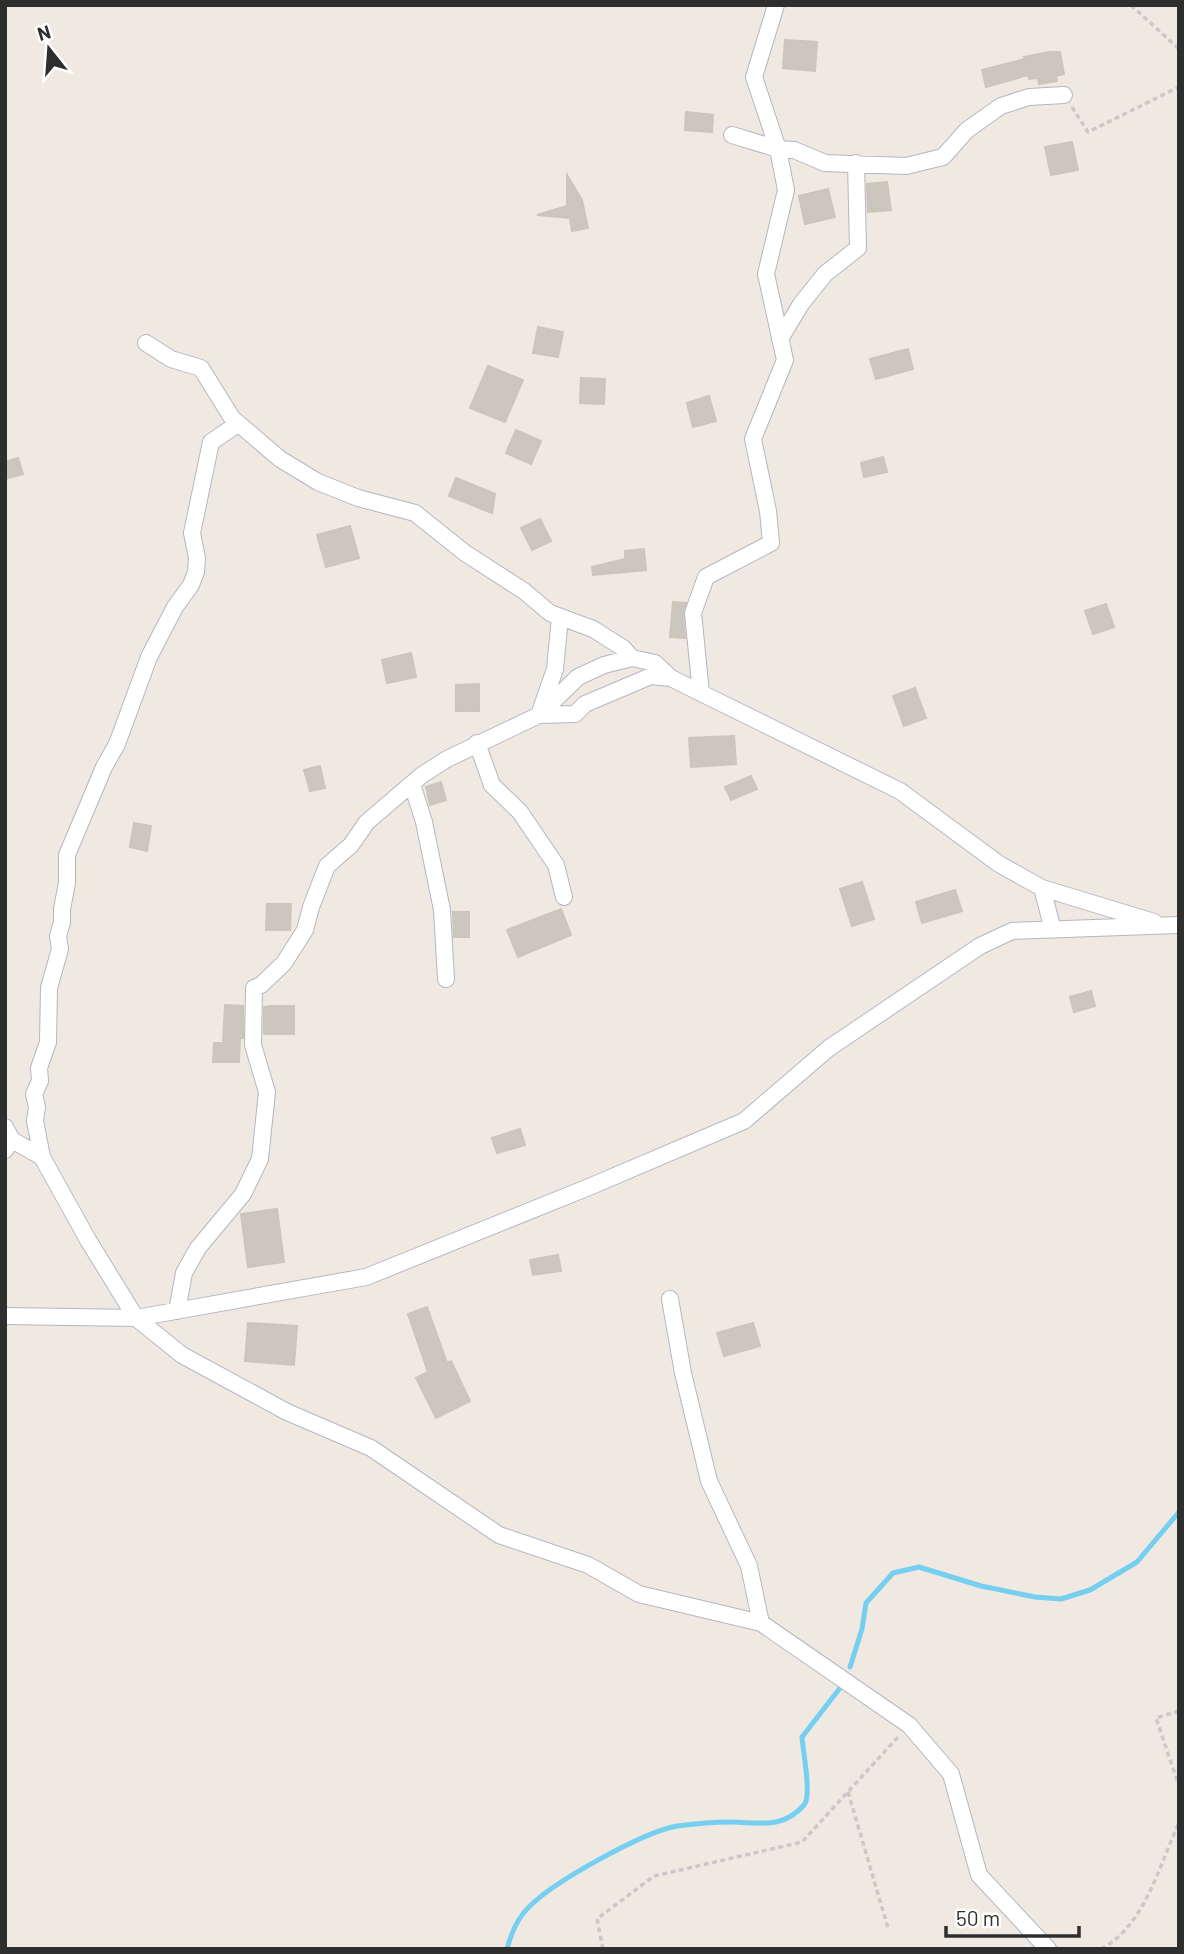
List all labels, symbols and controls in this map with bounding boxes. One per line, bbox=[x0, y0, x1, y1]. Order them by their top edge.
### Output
north arrow bbox=[14, 14, 84, 84]
text: N bbox=[34, 19, 53, 45]
scale bar bbox=[946, 1895, 1079, 1939]
text: 50 m bbox=[956, 1905, 1000, 1930]

